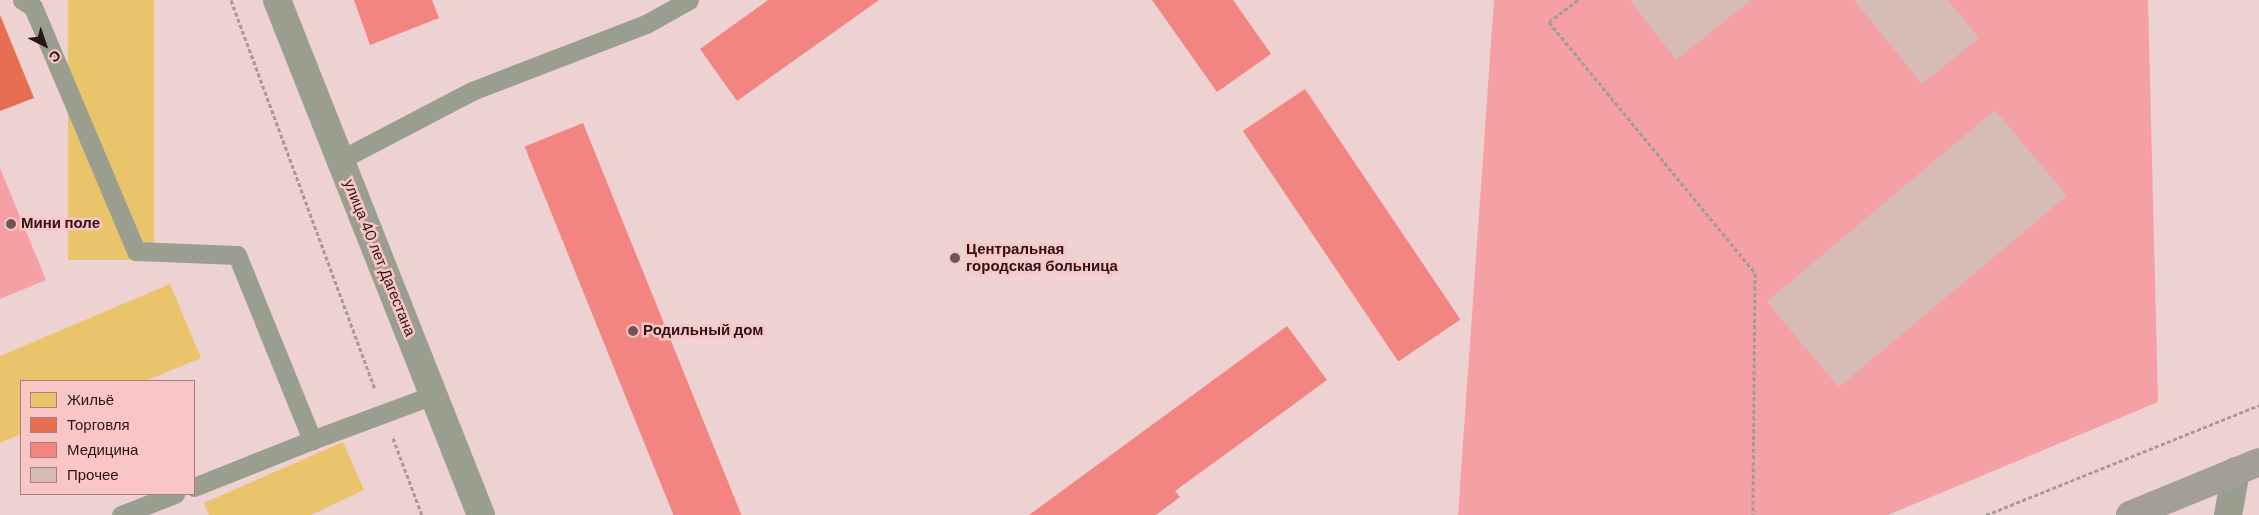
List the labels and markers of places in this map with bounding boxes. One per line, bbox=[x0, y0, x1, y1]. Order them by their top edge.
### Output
place label: Мини поле bbox=[21, 215, 100, 233]
marker: Мини поле bbox=[5, 218, 17, 230]
place label: Центральная городская больница bbox=[966, 240, 1118, 275]
marker: Центральная городская больница bbox=[948, 251, 962, 265]
place label: Родильный дом bbox=[643, 322, 763, 340]
marker: Родильный дом bbox=[627, 325, 639, 337]

